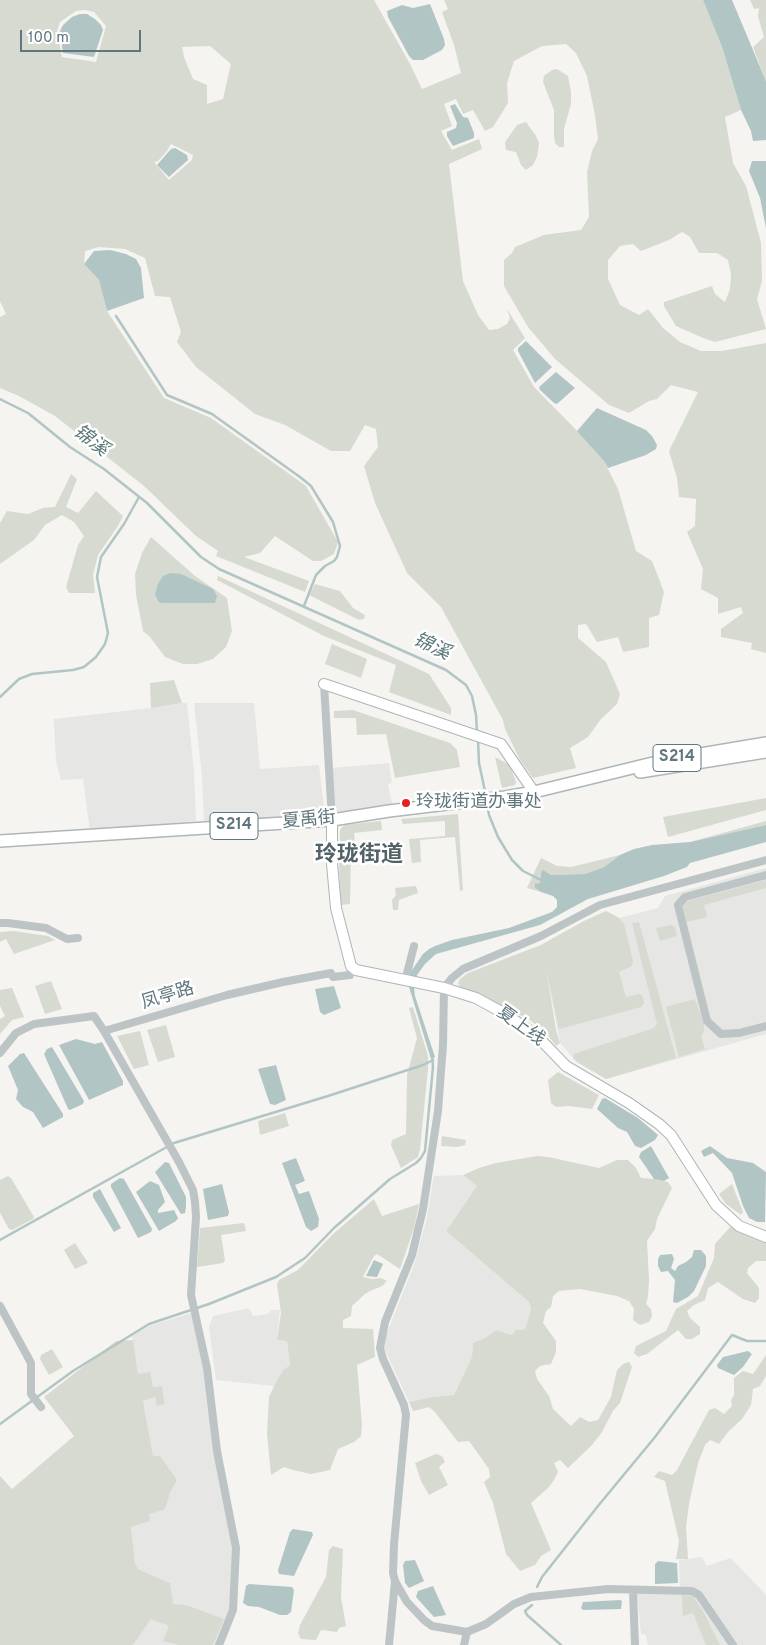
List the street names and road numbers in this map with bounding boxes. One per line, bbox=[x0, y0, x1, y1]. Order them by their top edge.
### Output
road number: S214 bbox=[653, 744, 701, 771]
street label: 夏禹街 bbox=[281, 808, 337, 834]
road number: S214 bbox=[210, 812, 258, 839]
street label: 凤亭路 bbox=[139, 979, 197, 1015]
street label: 夏上线 bbox=[492, 1002, 548, 1052]

